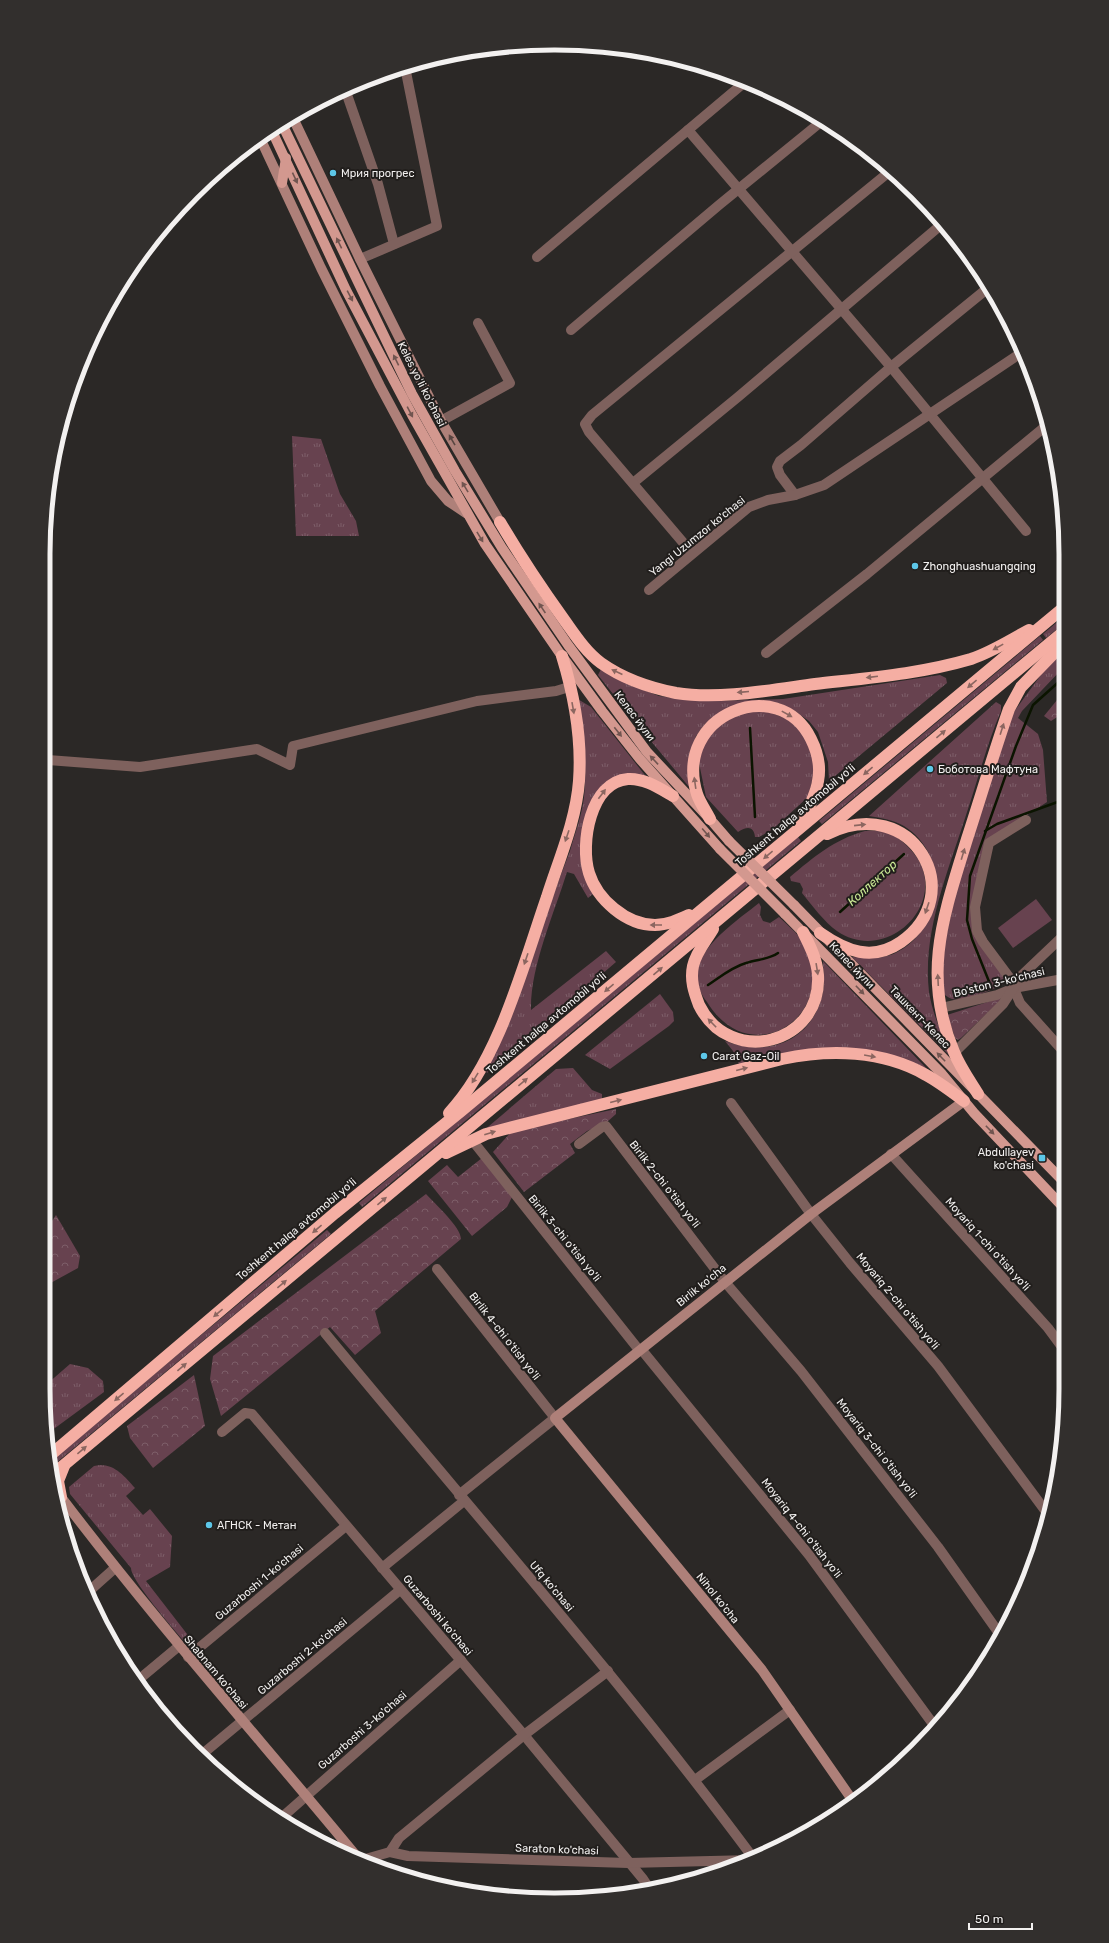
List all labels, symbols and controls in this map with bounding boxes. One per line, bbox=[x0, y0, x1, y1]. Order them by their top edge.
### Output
place label: Мрия прогрес bbox=[341, 167, 415, 180]
marker: Мрия прогрес bbox=[328, 168, 338, 178]
one-way arrow bbox=[292, 173, 298, 184]
one-way arrow bbox=[336, 238, 342, 249]
one-way arrow bbox=[346, 291, 353, 302]
street label: Keles yoʻli koʻchasi bbox=[395, 340, 449, 429]
one-way arrow bbox=[393, 355, 399, 366]
one-way arrow bbox=[406, 406, 413, 418]
one-way arrow bbox=[449, 434, 456, 446]
one-way arrow bbox=[461, 481, 468, 493]
street label: Yangi Uzumzor ko'chasi bbox=[647, 494, 748, 579]
one-way arrow bbox=[477, 531, 484, 543]
place label: Zhonghuashuangqing bbox=[923, 560, 1036, 573]
marker: Zhonghuashuangqing bbox=[910, 561, 920, 571]
one-way arrow bbox=[538, 603, 546, 613]
one-way arrow bbox=[992, 644, 1004, 651]
one-way arrow bbox=[611, 669, 623, 675]
one-way arrow bbox=[866, 674, 878, 680]
one-way arrow bbox=[967, 680, 978, 689]
street label: Келес йули bbox=[611, 689, 658, 744]
one-way arrow bbox=[737, 689, 749, 696]
one-way arrow bbox=[571, 701, 577, 714]
one-way arrow bbox=[781, 711, 793, 718]
one-way arrow bbox=[999, 723, 1005, 735]
one-way arrow bbox=[614, 727, 623, 738]
one-way arrow bbox=[935, 729, 946, 738]
one-way arrow bbox=[650, 755, 659, 765]
street label: Toshkent halqa avtomobil yo'li bbox=[733, 761, 858, 869]
place label: Боботова Мафтуна bbox=[938, 763, 1038, 776]
marker: Боботова Мафтуна bbox=[925, 764, 935, 774]
one-way arrow bbox=[863, 766, 874, 775]
one-way arrow bbox=[692, 777, 698, 789]
one-way arrow bbox=[598, 789, 606, 800]
one-way arrow bbox=[854, 821, 866, 828]
one-way arrow bbox=[702, 827, 711, 838]
one-way arrow bbox=[564, 830, 570, 842]
one-way arrow bbox=[960, 847, 966, 859]
one-way arrow bbox=[762, 851, 773, 860]
water label: Коллектор bbox=[845, 857, 899, 909]
one-way arrow bbox=[924, 903, 930, 915]
one-way arrow bbox=[649, 922, 662, 928]
street label: Келес йули bbox=[826, 939, 877, 991]
one-way arrow bbox=[523, 953, 529, 965]
one-way arrow bbox=[814, 962, 820, 975]
street label: Bo'ston 3-ko'chasi bbox=[952, 965, 1046, 1000]
one-way arrow bbox=[652, 966, 663, 975]
street label: Toshkent halqa avtomobil yo'li bbox=[484, 969, 609, 1077]
one-way arrow bbox=[934, 974, 941, 986]
one-way arrow bbox=[603, 983, 614, 992]
street label: Ташкент-Келес bbox=[887, 983, 953, 1051]
one-way arrow bbox=[855, 985, 865, 995]
one-way arrow bbox=[707, 1018, 717, 1028]
place label: Carat Gaz-Oil bbox=[712, 1050, 780, 1063]
marker: Carat Gaz-Oil bbox=[699, 1051, 709, 1061]
one-way arrow bbox=[936, 1052, 946, 1062]
one-way arrow bbox=[864, 1054, 876, 1060]
one-way arrow bbox=[736, 1066, 748, 1072]
one-way arrow bbox=[471, 1072, 478, 1084]
one-way arrow bbox=[518, 1078, 529, 1087]
one-way arrow bbox=[610, 1098, 622, 1104]
one-way arrow bbox=[985, 1125, 995, 1135]
one-way arrow bbox=[484, 1130, 496, 1136]
street label: Birlik 2-chi o'tish yo'li bbox=[627, 1138, 703, 1231]
place label: Abdullayev ko'chasi bbox=[978, 1146, 1034, 1172]
marker: Abdullayev ko'chasi bbox=[1037, 1153, 1047, 1163]
street label: Toshkent halqa avtomobil yo'li bbox=[234, 1175, 359, 1283]
street label: Birlik 3-chi o'tish yo'li bbox=[526, 1192, 603, 1284]
street label: Moyariq 1-chi o'tish yo'li bbox=[942, 1195, 1033, 1294]
one-way arrow bbox=[376, 1196, 387, 1205]
one-way arrow bbox=[311, 1224, 322, 1233]
street label: Moyariq 2-chi o'tish yo'li bbox=[853, 1250, 942, 1352]
street label: Birlik ko'cha bbox=[674, 1261, 729, 1309]
one-way arrow bbox=[276, 1280, 287, 1289]
street label: Birlik 4-chi o'tish yo'li bbox=[466, 1290, 543, 1383]
one-way arrow bbox=[212, 1308, 223, 1317]
one-way arrow bbox=[176, 1363, 187, 1372]
one-way arrow bbox=[113, 1392, 124, 1401]
street label: Moyariq 3-chi o'tish yo'li bbox=[834, 1396, 919, 1501]
one-way arrow bbox=[77, 1446, 87, 1455]
street label: Moyariq 4-chi o'tish yo'li bbox=[759, 1476, 845, 1581]
place label: АГНСК - Метан bbox=[217, 1519, 296, 1532]
marker: АГНСК - Метан bbox=[204, 1520, 214, 1530]
street label: Guzarboshi 1-ko'chasi bbox=[213, 1542, 306, 1623]
street label: Ufq ko'chasi bbox=[527, 1559, 576, 1614]
street label: Nihol ko'cha bbox=[693, 1571, 742, 1626]
street label: Guzarboshi ko'chasi bbox=[400, 1572, 475, 1658]
street label: Guzarboshi 2-ko'chasi bbox=[255, 1615, 350, 1698]
street label: Shabnam ko'chasi bbox=[181, 1633, 250, 1712]
street label: Guzarboshi 3-ko'chasi bbox=[315, 1688, 409, 1772]
street label: Saraton ko'chasi bbox=[515, 1842, 599, 1857]
scale bar bbox=[969, 1905, 1032, 1931]
text: 50 m bbox=[975, 1912, 1003, 1926]

